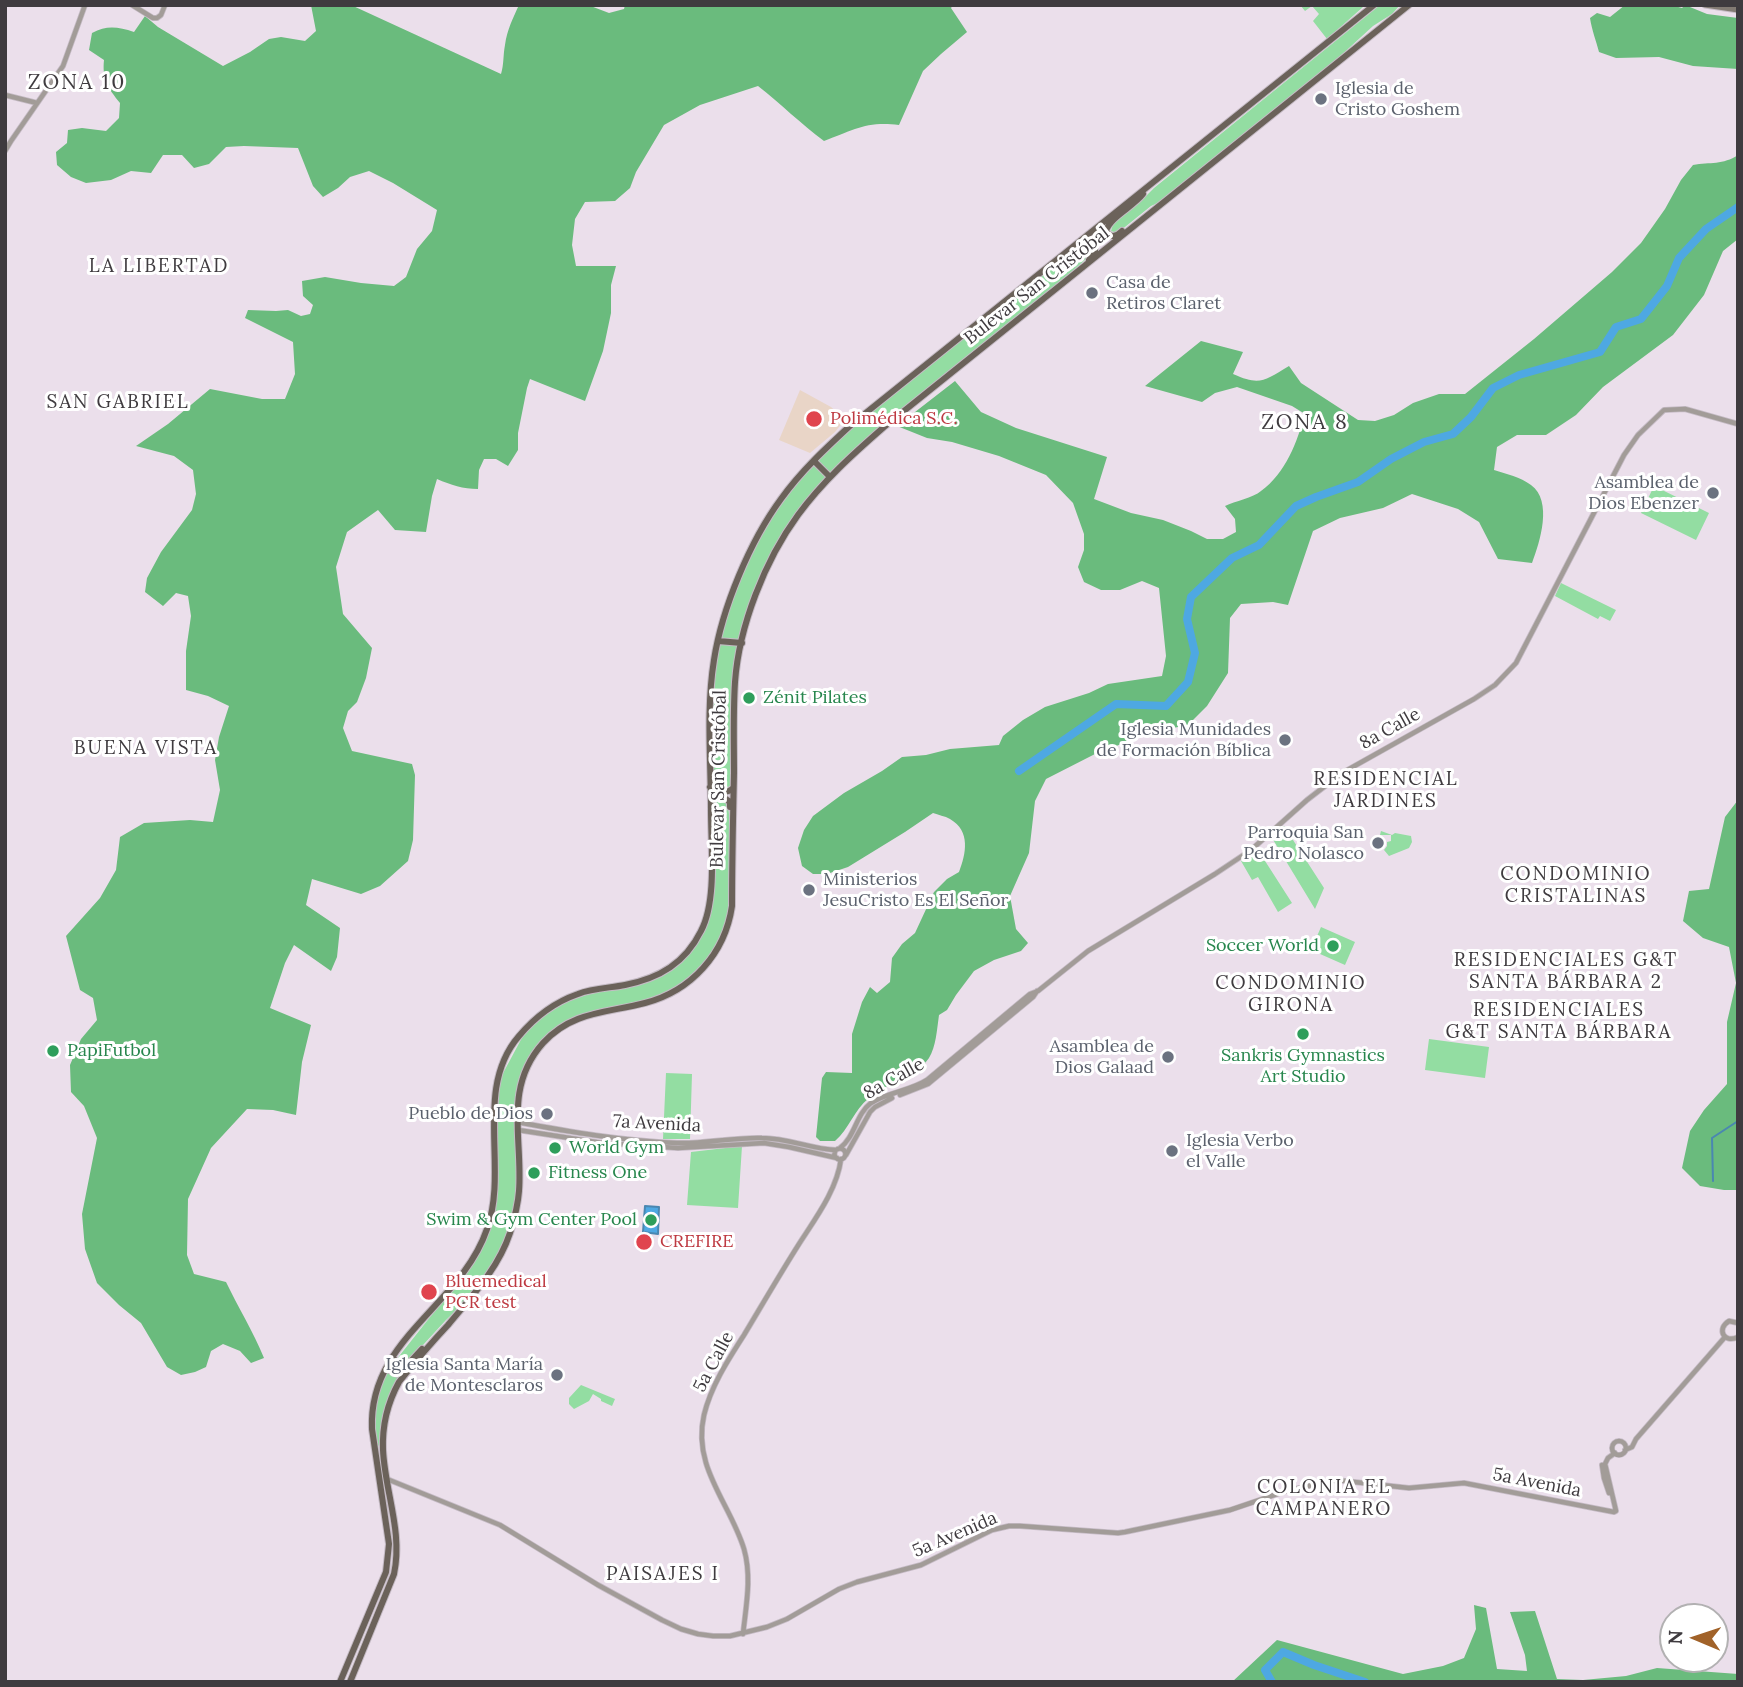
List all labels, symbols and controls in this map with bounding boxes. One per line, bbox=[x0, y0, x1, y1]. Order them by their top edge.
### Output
district label: ZONA 10 bbox=[29, 70, 125, 96]
place label: Iglesia de Cristo Goshem bbox=[1335, 78, 1460, 120]
marker: Iglesia de Cristo Goshem bbox=[1313, 91, 1329, 107]
street label: Bulevar San Cristóbal bbox=[960, 223, 1114, 349]
district label: LA LIBERTAD bbox=[90, 256, 228, 278]
place label: Casa de Retiros Claret bbox=[1106, 272, 1221, 314]
marker: Casa de Retiros Claret bbox=[1084, 285, 1100, 301]
district label: SAN GABRIEL bbox=[48, 392, 188, 414]
place label: Polimédica S.C. bbox=[830, 408, 958, 430]
marker: Polimédica S.C. bbox=[804, 409, 824, 429]
district label: ZONA 8 bbox=[1262, 410, 1348, 436]
place label: Asamblea de Dios Ebenzer bbox=[1588, 472, 1699, 514]
marker: Asamblea de Dios Ebenzer bbox=[1705, 485, 1721, 501]
place label: Zénit Pilates bbox=[763, 687, 867, 709]
street label: Bulevar San Cristóbal bbox=[707, 690, 731, 868]
marker: Zénit Pilates bbox=[741, 690, 757, 706]
street label: 8a Calle bbox=[1356, 704, 1424, 754]
place label: Iglesia Munidades de Formación Bíblica bbox=[1096, 719, 1271, 762]
marker: Iglesia Munidades de Formación Bíblica bbox=[1277, 732, 1293, 748]
district label: BUENA VISTA bbox=[75, 738, 217, 760]
district label: RESIDENCIAL JARDINES bbox=[1315, 769, 1457, 813]
place label: Parroquia San Pedro Nolasco bbox=[1243, 822, 1364, 864]
marker: Parroquia San Pedro Nolasco bbox=[1370, 835, 1386, 851]
district label: CONDOMINIO CRISTALINAS bbox=[1502, 864, 1650, 908]
place label: Ministerios JesuCristo Es El Señor bbox=[823, 869, 1008, 912]
marker: Ministerios JesuCristo Es El Señor bbox=[801, 882, 817, 898]
place label: Soccer World bbox=[1206, 935, 1319, 957]
marker: Soccer World bbox=[1325, 938, 1341, 954]
district label: RESIDENCIALES G&T SANTA BÁRBARA 2 bbox=[1456, 950, 1676, 994]
district label: CONDOMINIO GIRONA bbox=[1217, 973, 1365, 1017]
district label: RESIDENCIALES G&T SANTA BÁRBARA bbox=[1448, 1000, 1670, 1044]
marker: Sankris Gymnastics Art Studio bbox=[1295, 1026, 1311, 1042]
place label: Asamblea de Dios Galaad bbox=[1049, 1036, 1154, 1078]
place label: PapiFutbol bbox=[67, 1040, 156, 1062]
marker: PapiFutbol bbox=[45, 1043, 61, 1059]
place label: Sankris Gymnastics Art Studio bbox=[1221, 1045, 1385, 1088]
marker: Asamblea de Dios Galaad bbox=[1160, 1049, 1176, 1065]
street label: 8a Calle bbox=[860, 1054, 928, 1104]
place label: Pueblo de Dios bbox=[408, 1103, 533, 1125]
marker: Pueblo de Dios bbox=[539, 1106, 555, 1122]
street label: 7a Avenida bbox=[612, 1111, 702, 1137]
place label: Iglesia Verbo el Valle bbox=[1186, 1130, 1294, 1172]
place label: World Gym bbox=[569, 1137, 664, 1159]
marker: World Gym bbox=[547, 1140, 563, 1156]
marker: Iglesia Verbo el Valle bbox=[1164, 1143, 1180, 1159]
place label: Fitness One bbox=[548, 1162, 647, 1184]
marker: Fitness One bbox=[526, 1165, 542, 1181]
place label: Swim & Gym Center Pool bbox=[426, 1209, 637, 1231]
marker: Swim & Gym Center Pool bbox=[643, 1212, 659, 1228]
place label: CREFIRE bbox=[660, 1231, 733, 1253]
marker: CREFIRE bbox=[634, 1232, 654, 1252]
place label: Bluemedical PCR test bbox=[445, 1271, 547, 1314]
marker: Bluemedical PCR test bbox=[419, 1282, 439, 1302]
street label: 5a Calle bbox=[689, 1328, 739, 1396]
place label: Iglesia Santa María de Montesclaros bbox=[386, 1354, 543, 1396]
marker: Iglesia Santa María de Montesclaros bbox=[549, 1367, 565, 1383]
street label: 5a Avenida bbox=[1491, 1464, 1583, 1502]
district label: COLONIA EL CAMPANERO bbox=[1257, 1477, 1391, 1521]
street label: 5a Avenida bbox=[910, 1508, 1000, 1562]
district label: PAISAJES I bbox=[607, 1564, 719, 1586]
north arrow bbox=[1659, 1603, 1729, 1673]
text: N bbox=[1663, 1630, 1687, 1645]

